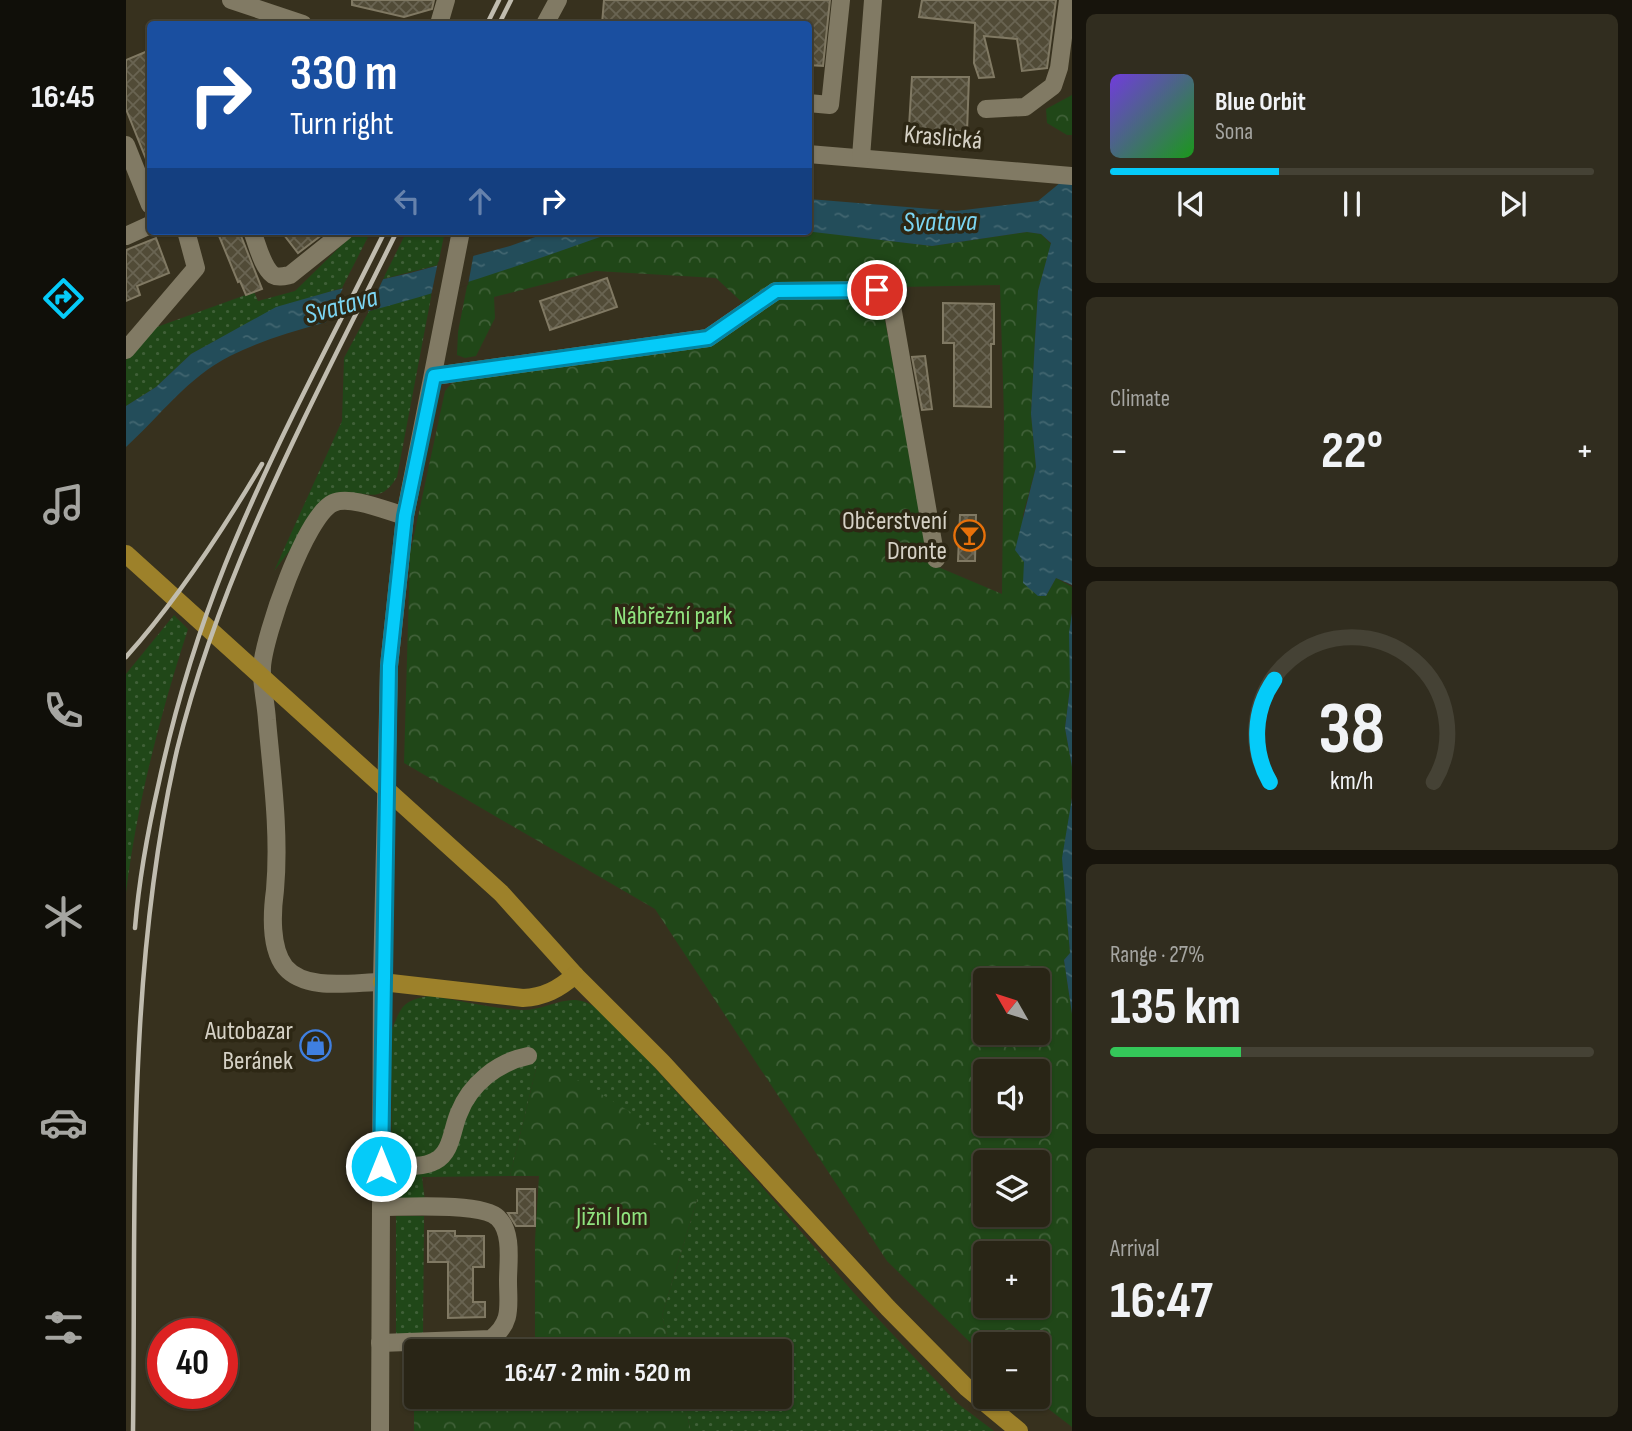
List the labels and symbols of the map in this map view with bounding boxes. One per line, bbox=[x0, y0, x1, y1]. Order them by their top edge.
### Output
street label: Kraslická bbox=[903, 119, 983, 157]
water label: Svatava bbox=[902, 205, 978, 239]
pin bbox=[847, 260, 907, 320]
water label: Svatava bbox=[301, 280, 382, 332]
place label: Občerstvení Dronte bbox=[842, 506, 947, 567]
bar icon: Občerstvení Dronte bbox=[953, 519, 987, 553]
park label: Nábřežní park bbox=[613, 601, 733, 632]
north arrow bbox=[973, 968, 1050, 1045]
place label: Autobazar Beránek bbox=[204, 1016, 294, 1077]
shop icon: Autobazar Beránek bbox=[299, 1029, 333, 1063]
position arrow bbox=[344, 1129, 418, 1203]
park label: Jižní lom bbox=[575, 1202, 648, 1233]
speed limit sign: 40 bbox=[147, 1318, 238, 1409]

